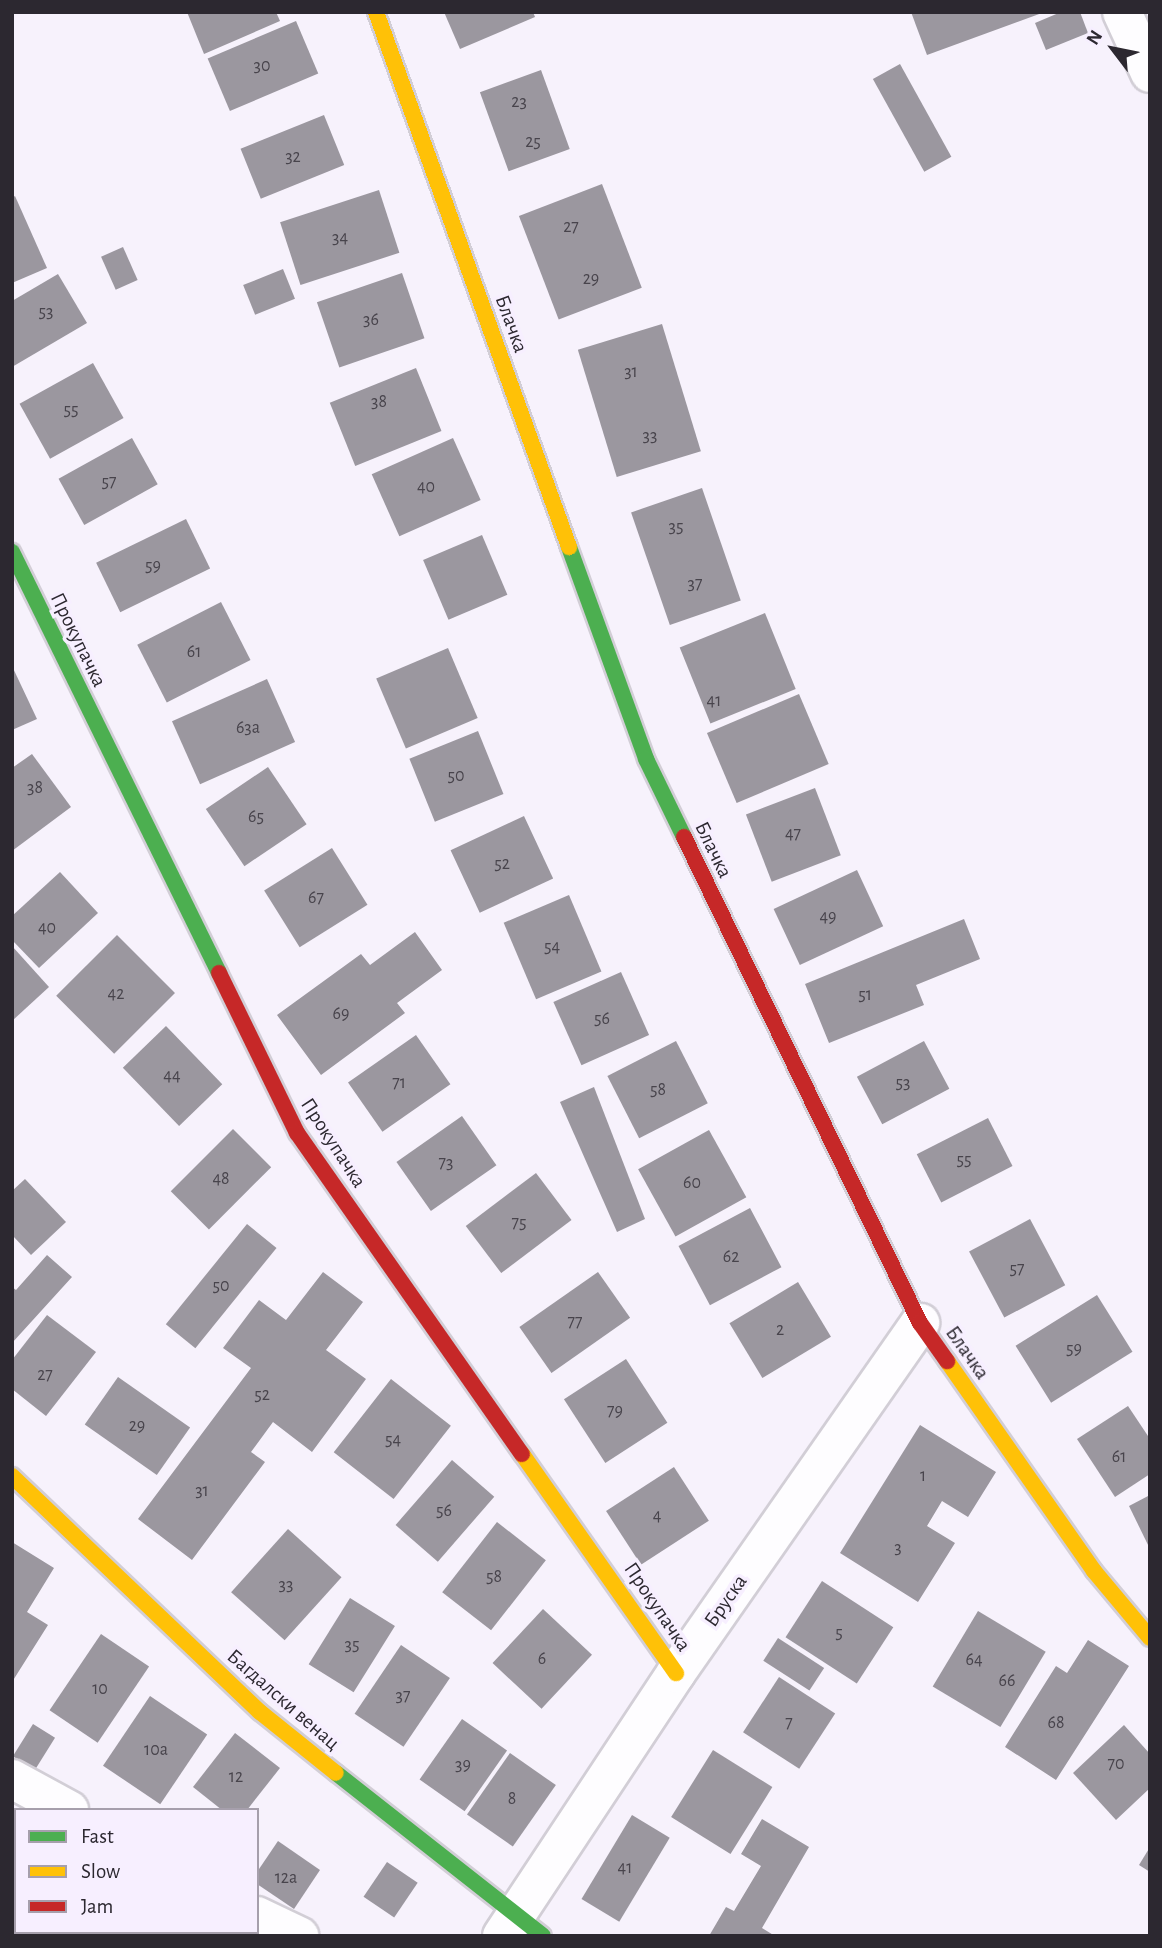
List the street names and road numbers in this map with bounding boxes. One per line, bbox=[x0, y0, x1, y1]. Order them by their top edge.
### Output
street label: Блачка bbox=[489, 292, 533, 356]
street label: Прокупачка bbox=[44, 589, 112, 691]
street label: Блачка bbox=[689, 818, 737, 882]
street label: Прокупачка bbox=[295, 1093, 371, 1193]
street label: Блачка bbox=[940, 1321, 994, 1385]
street label: Прокупачка bbox=[618, 1558, 696, 1656]
street label: Бруска bbox=[699, 1570, 753, 1632]
street label: Багдалски венац bbox=[221, 1644, 345, 1756]

